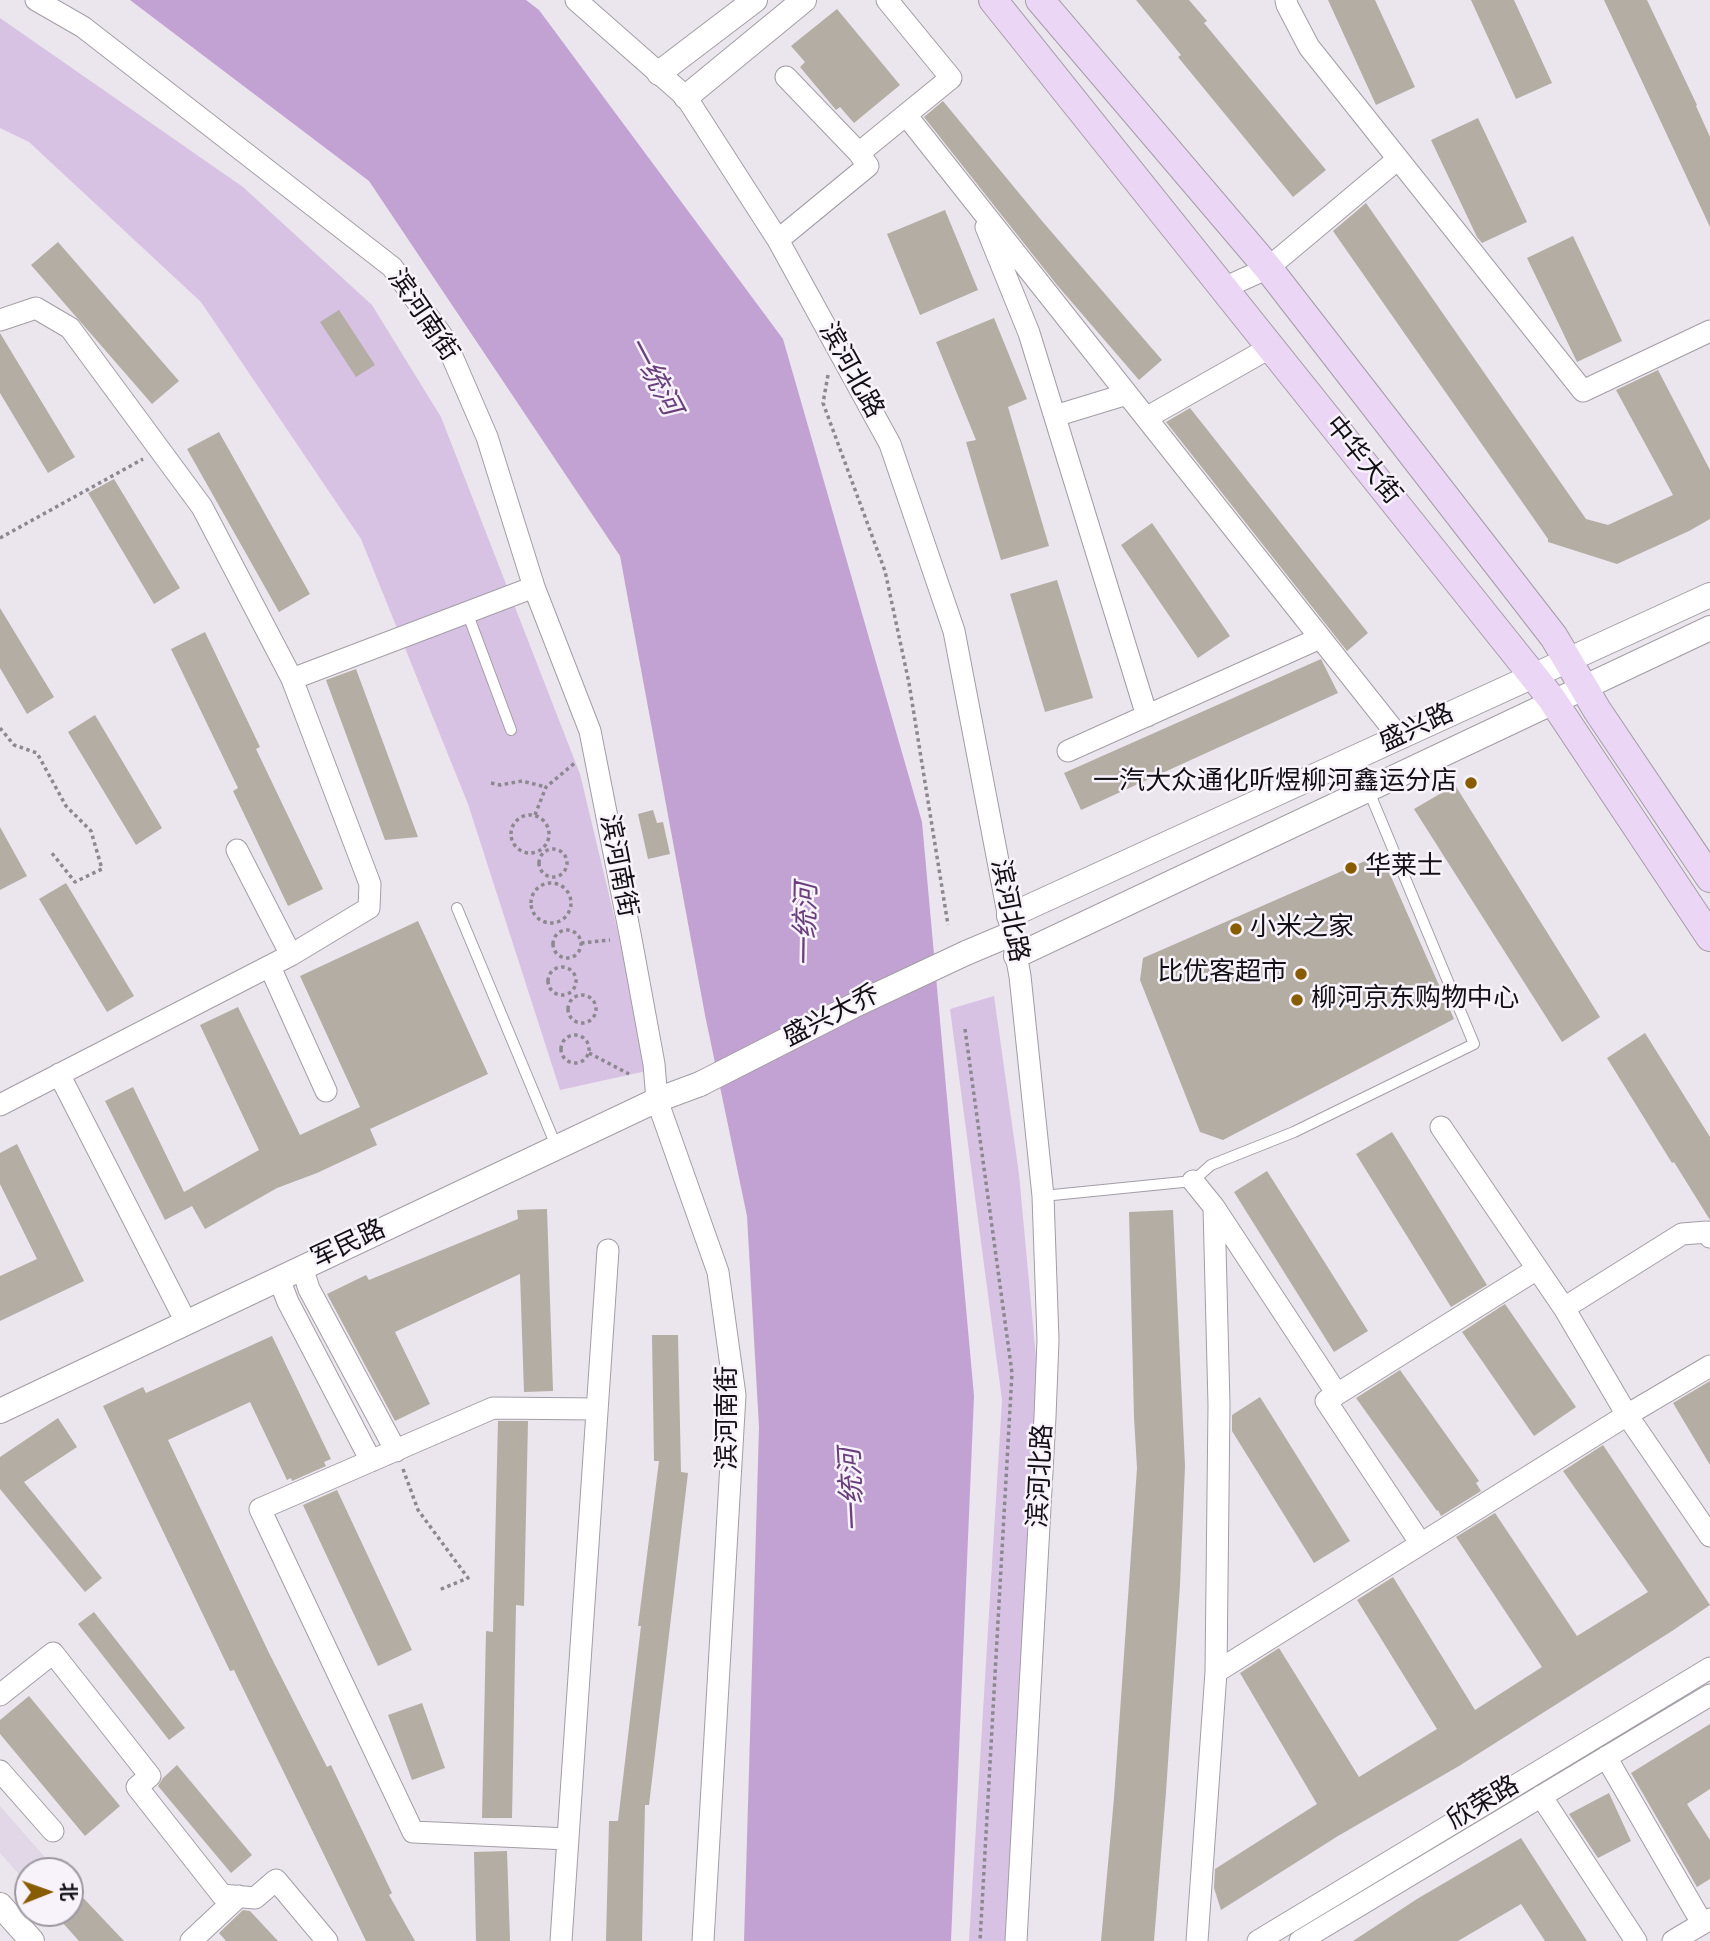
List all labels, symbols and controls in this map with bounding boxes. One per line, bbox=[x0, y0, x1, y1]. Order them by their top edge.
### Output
street label: 滨河南街 bbox=[380, 264, 464, 368]
street label: 滨河北路 bbox=[811, 318, 889, 424]
water label: 一统河 bbox=[617, 332, 687, 422]
street label: 中华大街 bbox=[1317, 411, 1407, 511]
street label: 盛兴路 bbox=[1375, 698, 1459, 760]
place label: 一汽大众通化听煜柳河鑫运分店 bbox=[1093, 767, 1457, 799]
marker: 一汽大众通化听煜柳河鑫运分店 bbox=[1463, 775, 1479, 791]
street label: 滨河南街 bbox=[592, 812, 642, 920]
place label: 华莱士 bbox=[1365, 852, 1443, 884]
street label: 滨河北路 bbox=[983, 857, 1033, 965]
marker: 华莱士 bbox=[1343, 860, 1359, 876]
water label: 一统河 bbox=[790, 883, 826, 967]
place label: 小米之家 bbox=[1250, 913, 1354, 945]
marker: 小米之家 bbox=[1228, 921, 1244, 937]
place label: 比优客超市 bbox=[1157, 958, 1287, 990]
marker: 比优客超市 bbox=[1293, 966, 1309, 982]
street label: 盛兴大乔 bbox=[779, 979, 885, 1055]
place label: 柳河京东购物中心 bbox=[1311, 984, 1519, 1016]
marker: 柳河京东购物中心 bbox=[1289, 992, 1305, 1008]
street label: 军民路 bbox=[307, 1214, 391, 1276]
street label: 滨河南街 bbox=[713, 1366, 745, 1470]
street label: 滨河北路 bbox=[1024, 1423, 1060, 1529]
water label: 一统河 bbox=[835, 1447, 873, 1533]
street label: 欣荣路 bbox=[1443, 1771, 1525, 1837]
north arrow bbox=[14, 1857, 84, 1927]
text: 北 bbox=[55, 1882, 82, 1901]

